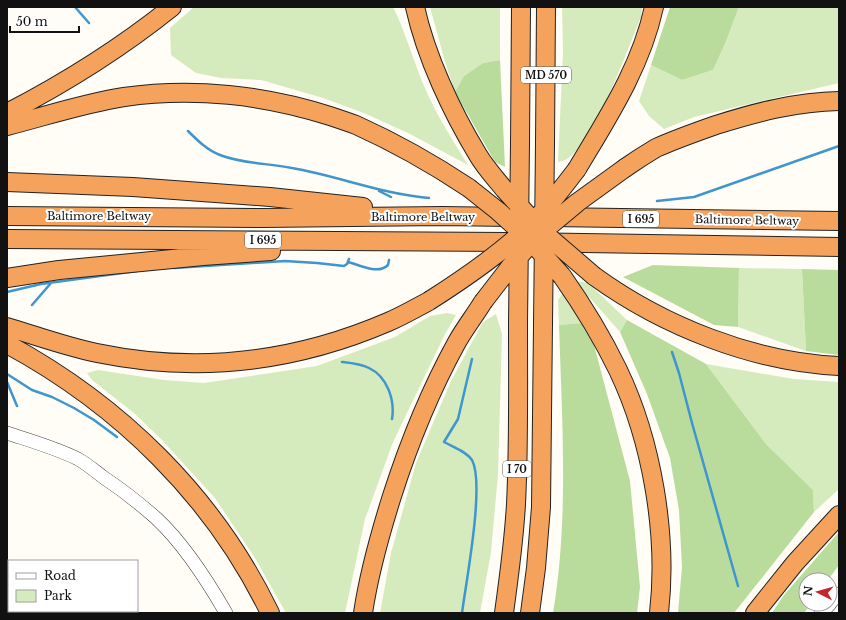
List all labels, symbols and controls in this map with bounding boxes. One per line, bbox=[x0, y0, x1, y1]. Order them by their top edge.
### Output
scale bar bbox=[10, 8, 79, 34]
text: 50 m bbox=[16, 14, 48, 29]
road number: MD 570 bbox=[521, 67, 571, 83]
street label: Baltimore Beltway bbox=[47, 209, 151, 223]
street label: Baltimore Beltway bbox=[371, 210, 475, 224]
road number: I 695 bbox=[623, 211, 659, 227]
street label: Baltimore Beltway bbox=[695, 212, 799, 228]
road number: I 695 bbox=[245, 232, 281, 248]
road number: I 70 bbox=[503, 461, 531, 477]
legend bbox=[8, 560, 138, 612]
text: Road bbox=[44, 568, 76, 583]
north arrow bbox=[798, 572, 838, 612]
text: N bbox=[801, 584, 816, 597]
text: Park bbox=[44, 588, 72, 603]

